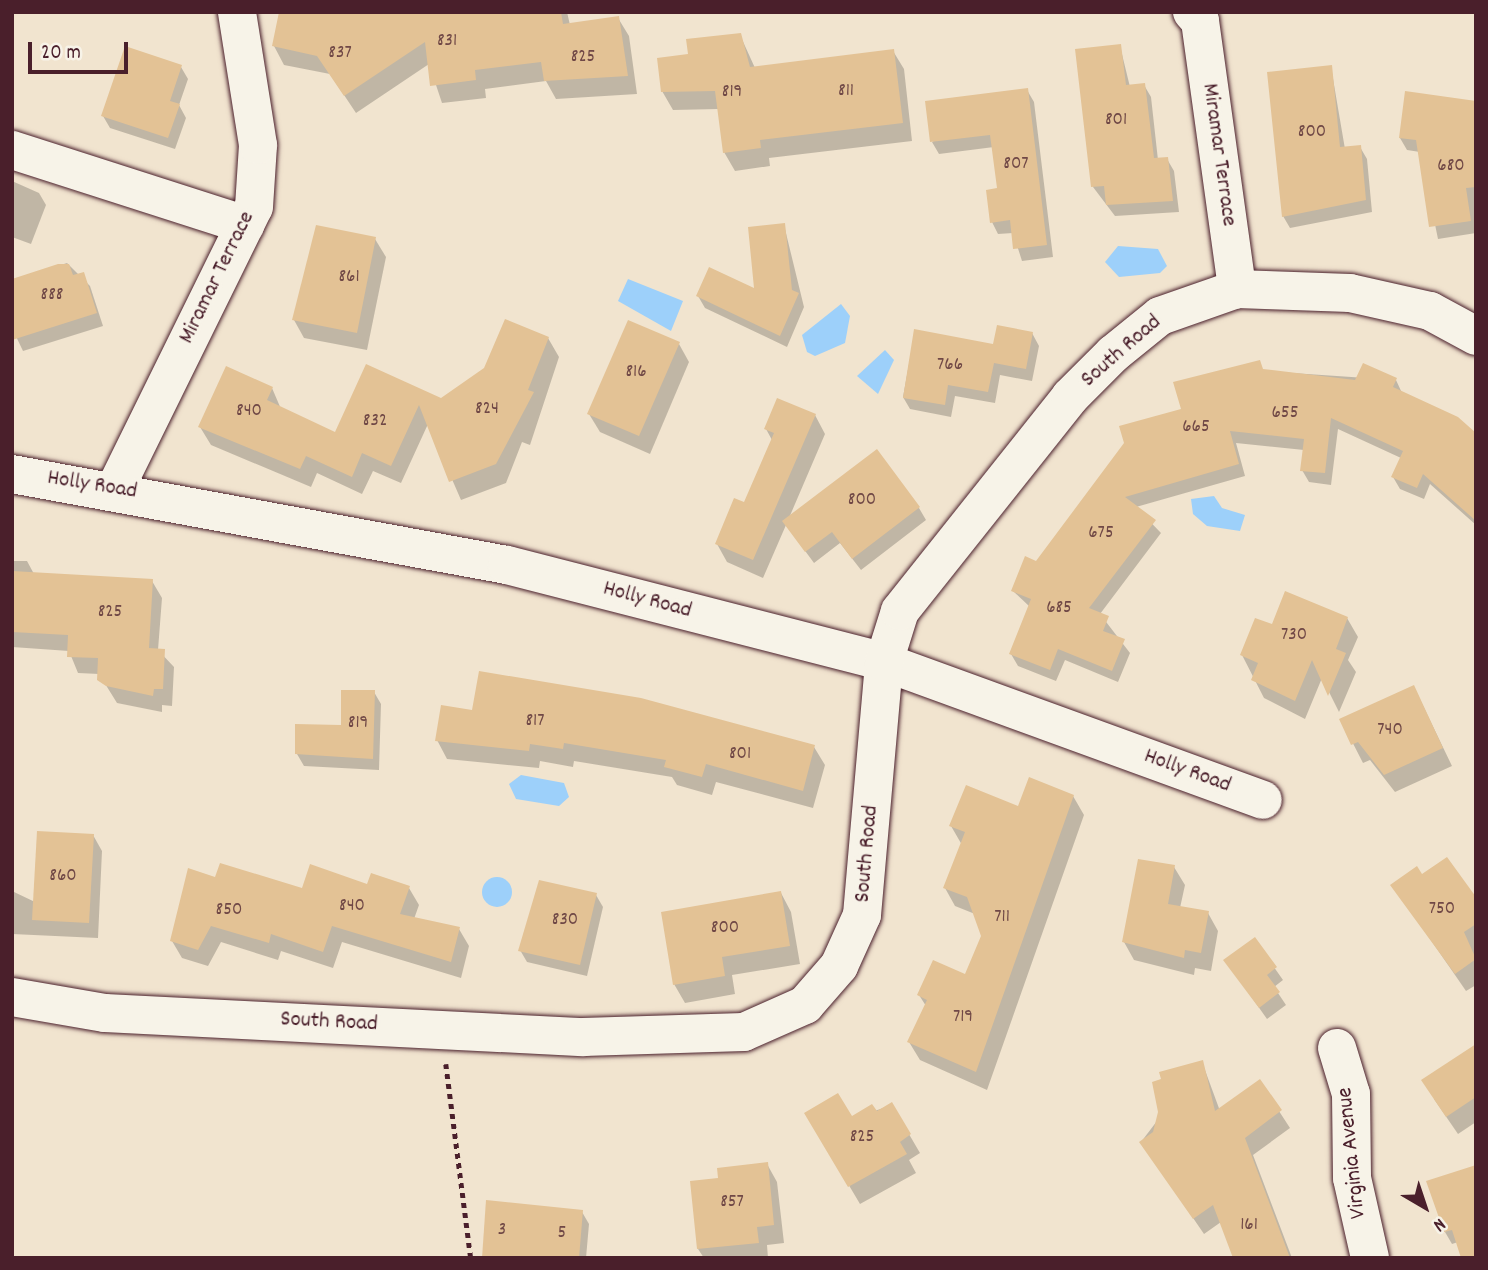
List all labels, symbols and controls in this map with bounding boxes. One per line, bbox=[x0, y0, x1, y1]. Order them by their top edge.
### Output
scale bar bbox=[32, 28, 131, 72]
house number: 831 bbox=[437, 31, 457, 53]
text: 20 m bbox=[41, 39, 81, 69]
house number: 837 bbox=[328, 43, 352, 65]
house number: 825 bbox=[571, 47, 595, 69]
house number: 811 bbox=[838, 81, 854, 103]
house number: 819 bbox=[722, 82, 742, 104]
street label: Miramar Terrace bbox=[1194, 82, 1242, 228]
house number: 801 bbox=[1105, 110, 1127, 132]
house number: 800 bbox=[1298, 122, 1326, 144]
house number: 807 bbox=[1003, 154, 1029, 176]
house number: 680 bbox=[1437, 156, 1465, 178]
street label: Miramar Terrace bbox=[174, 207, 262, 349]
house number: 861 bbox=[338, 267, 360, 289]
house number: 888 bbox=[41, 285, 63, 307]
street label: South Road bbox=[1076, 310, 1168, 394]
house number: 766 bbox=[937, 355, 963, 377]
house number: 816 bbox=[625, 362, 647, 384]
house number: 824 bbox=[475, 399, 499, 421]
house number: 840 bbox=[236, 401, 262, 423]
house number: 655 bbox=[1272, 403, 1298, 425]
house number: 832 bbox=[363, 411, 387, 433]
house number: 665 bbox=[1182, 417, 1210, 439]
street label: Holly Road bbox=[45, 465, 139, 507]
house number: 800 bbox=[848, 490, 876, 512]
house number: 675 bbox=[1088, 523, 1114, 545]
street label: Holly Road bbox=[600, 576, 694, 626]
house number: 685 bbox=[1046, 598, 1072, 620]
house number: 825 bbox=[98, 602, 122, 624]
house number: 730 bbox=[1281, 625, 1307, 647]
house number: 817 bbox=[525, 711, 545, 733]
house number: 819 bbox=[348, 713, 368, 735]
house number: 740 bbox=[1377, 720, 1403, 742]
house number: 801 bbox=[729, 744, 751, 766]
street label: Holly Road bbox=[1140, 744, 1234, 800]
street label: South Road bbox=[850, 804, 886, 904]
house number: 860 bbox=[49, 866, 77, 888]
house number: 840 bbox=[339, 896, 365, 918]
house number: 750 bbox=[1429, 899, 1455, 921]
house number: 850 bbox=[216, 900, 242, 922]
house number: 711 bbox=[994, 907, 1010, 929]
house number: 830 bbox=[552, 910, 578, 932]
house number: 800 bbox=[711, 918, 739, 940]
street label: South Road bbox=[280, 1007, 378, 1039]
house number: 719 bbox=[953, 1007, 973, 1029]
street label: Virginia Avenue bbox=[1332, 1086, 1374, 1220]
house number: 825 bbox=[850, 1127, 874, 1149]
north arrow bbox=[1390, 1172, 1460, 1242]
house number: 857 bbox=[720, 1192, 744, 1214]
text: N bbox=[1426, 1210, 1451, 1237]
house number: 161 bbox=[1240, 1215, 1258, 1237]
house number: 3 bbox=[498, 1220, 506, 1242]
house number: 5 bbox=[558, 1223, 566, 1245]

